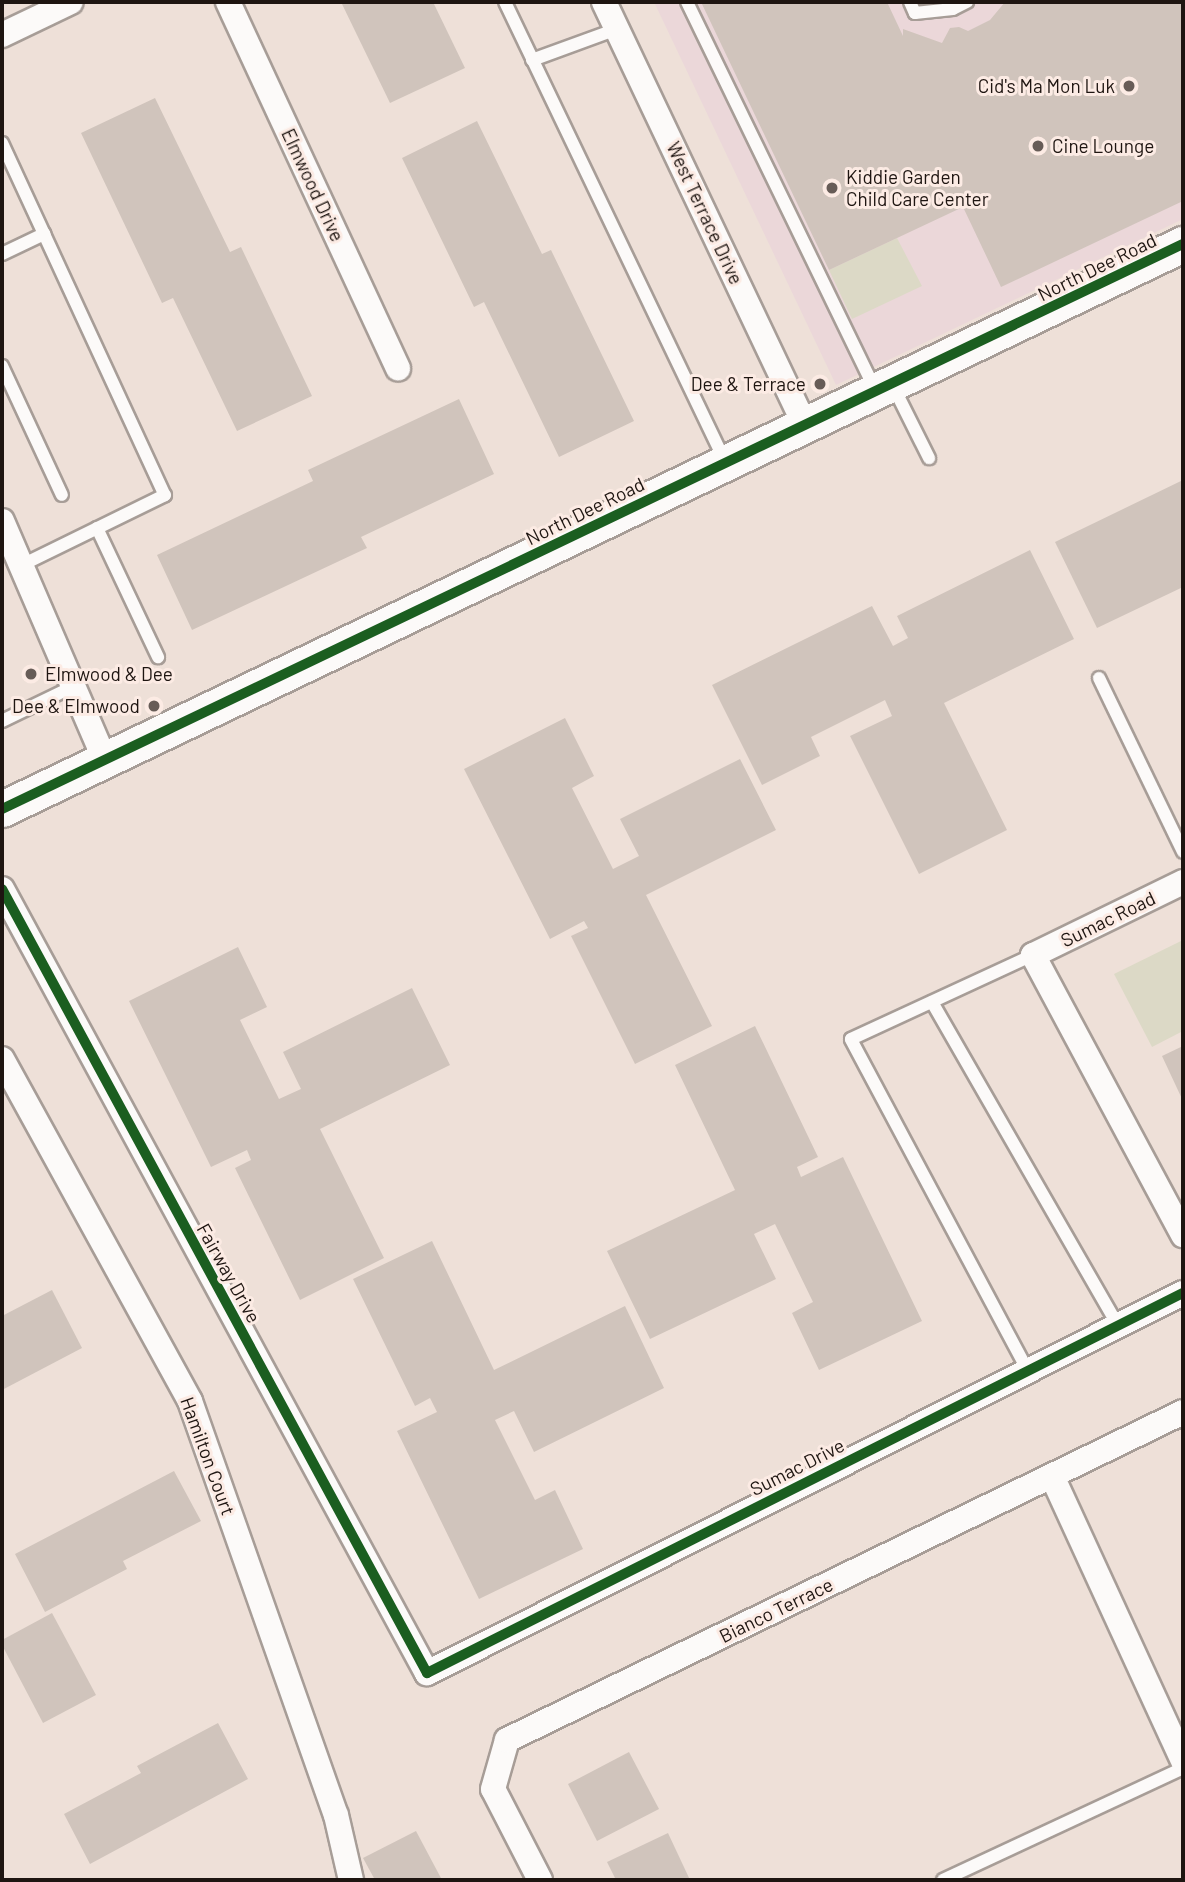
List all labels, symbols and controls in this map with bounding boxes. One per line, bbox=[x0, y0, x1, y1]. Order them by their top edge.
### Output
place label: Cid's Ma Mon Luk bbox=[978, 75, 1115, 97]
marker: Cid's Ma Mon Luk bbox=[1121, 78, 1137, 94]
street label: Elmwood Drive bbox=[277, 125, 349, 245]
place label: Cine Lounge bbox=[1052, 135, 1154, 157]
street label: West Terrace Drive bbox=[662, 138, 748, 288]
marker: Cine Lounge bbox=[1030, 138, 1046, 154]
place label: Kiddie Garden Child Care Center bbox=[846, 166, 989, 210]
marker: Kiddie Garden Child Care Center bbox=[824, 180, 840, 196]
street label: North Dee Road bbox=[1034, 228, 1160, 306]
place label: Dee & Terrace bbox=[691, 373, 806, 395]
marker: Dee & Terrace bbox=[812, 376, 828, 392]
street label: North Dee Road bbox=[522, 472, 648, 550]
place label: Elmwood & Dee bbox=[45, 663, 173, 685]
marker: Elmwood & Dee bbox=[23, 666, 39, 682]
place label: Dee & Elmwood bbox=[12, 695, 140, 717]
marker: Dee & Elmwood bbox=[146, 698, 162, 714]
street label: Sumac Road bbox=[1057, 886, 1159, 952]
street label: Fairway Drive bbox=[192, 1219, 266, 1327]
street label: Hamilton Court bbox=[176, 1394, 240, 1518]
street label: Sumac Drive bbox=[746, 1434, 848, 1500]
street label: Bianco Terrace bbox=[715, 1573, 837, 1647]

